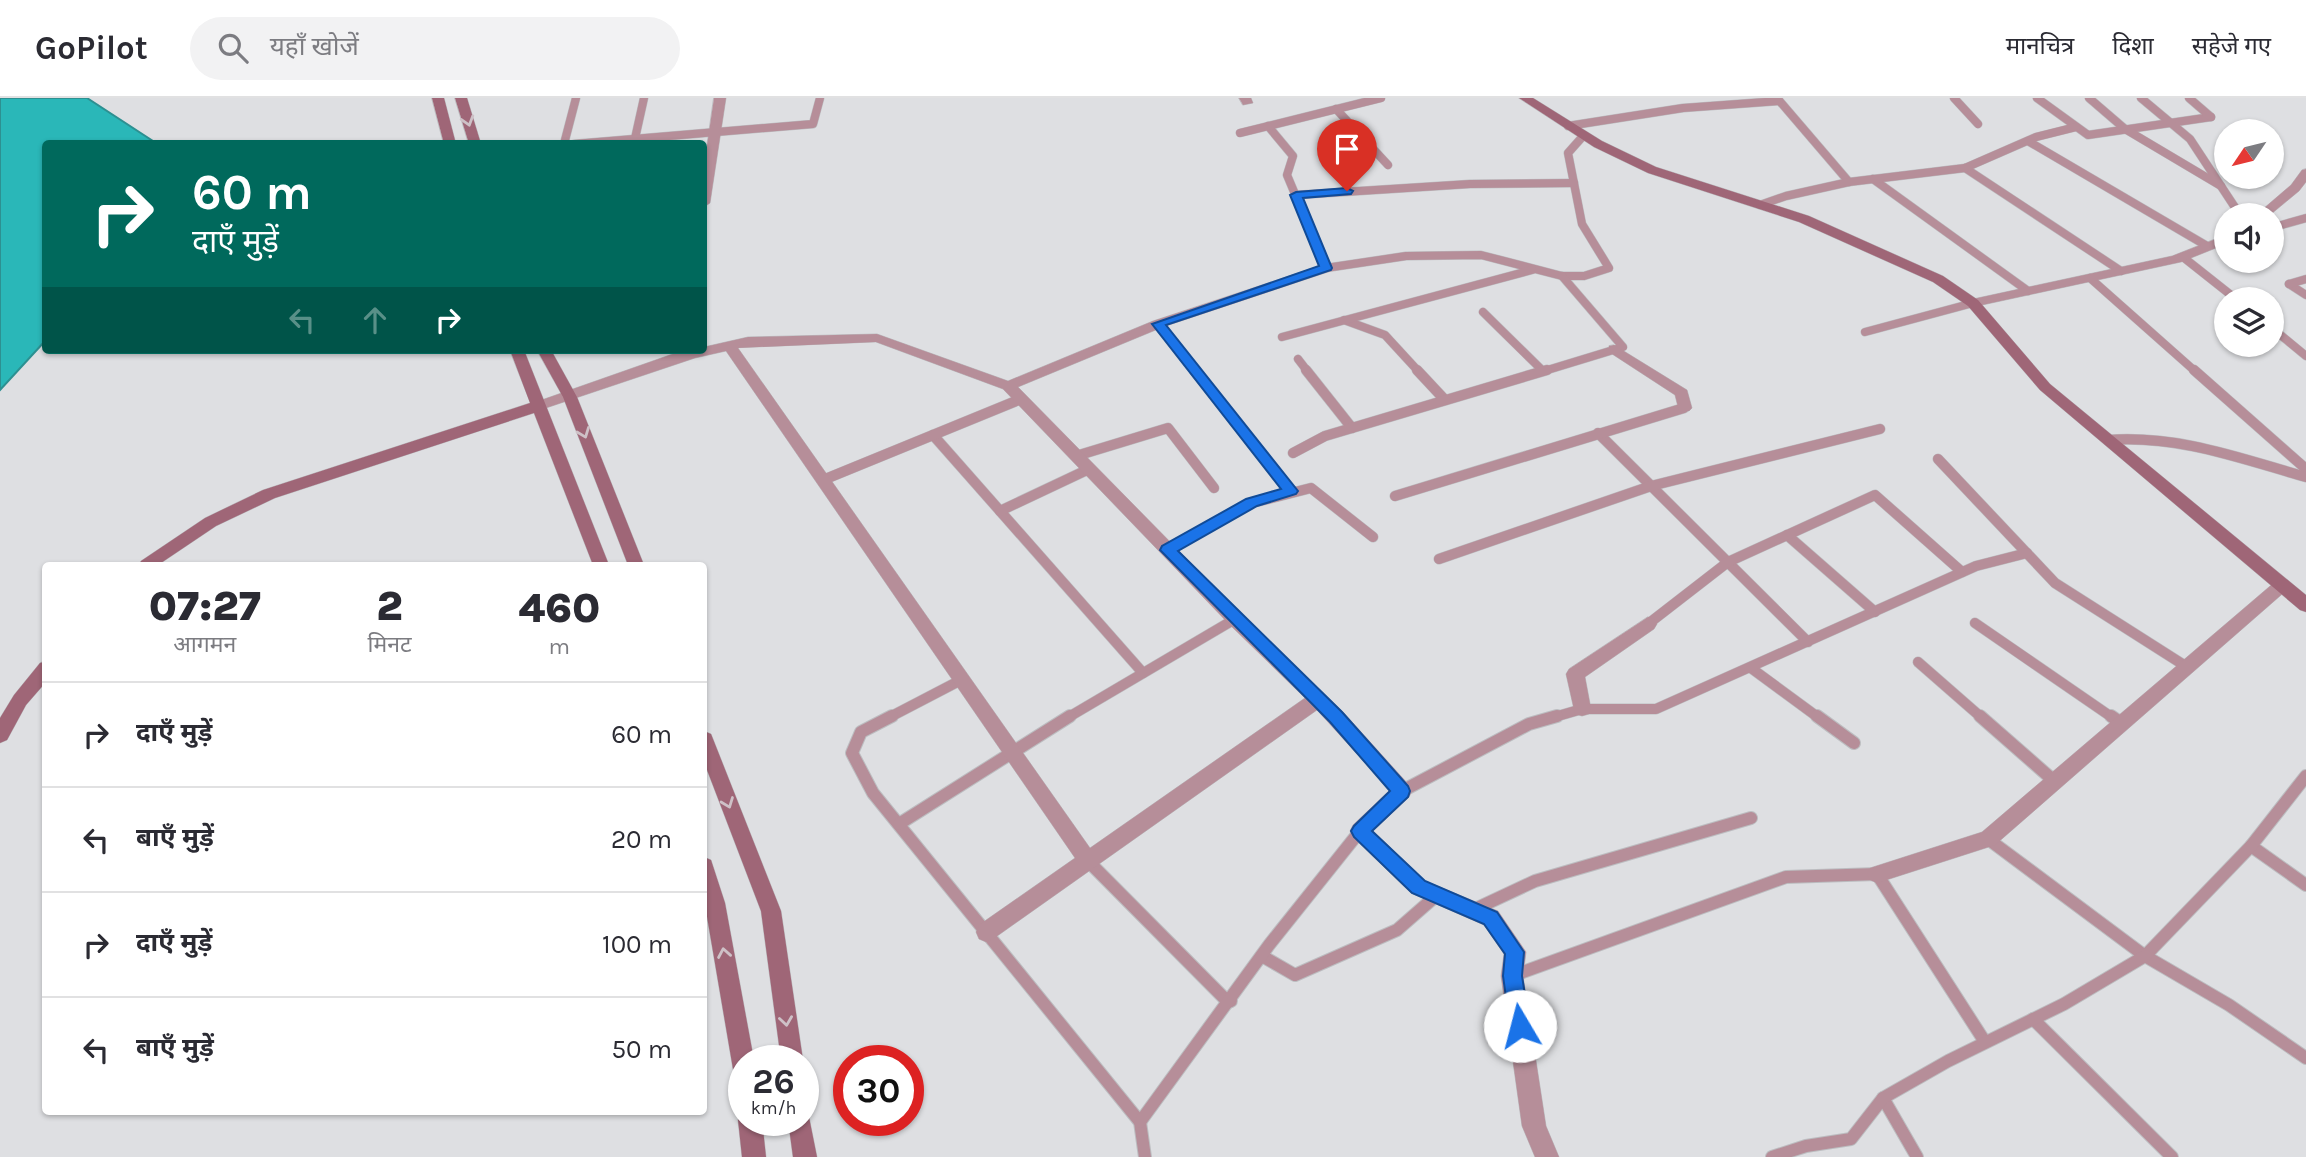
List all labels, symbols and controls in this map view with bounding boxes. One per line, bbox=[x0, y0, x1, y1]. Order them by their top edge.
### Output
search box bbox=[190, 17, 680, 80]
text: GoPilot bbox=[35, 29, 148, 67]
icon: search bbox=[214, 29, 252, 67]
text: यहाँ खोजें bbox=[270, 31, 359, 62]
text: मानचित्र bbox=[2006, 32, 2074, 60]
text: दिशा bbox=[2112, 32, 2154, 60]
text: सहेजे गए bbox=[2192, 32, 2271, 60]
one-way arrow bbox=[460, 114, 475, 126]
pin bbox=[1317, 119, 1377, 191]
north arrow bbox=[2214, 119, 2284, 189]
map controls bbox=[2214, 119, 2284, 357]
icon: arrive bbox=[1328, 130, 1366, 168]
text: 60 m bbox=[192, 164, 312, 221]
icon: right bbox=[77, 168, 168, 259]
button: sound bbox=[2214, 203, 2284, 273]
text: दाएँ मुड़ें bbox=[192, 223, 279, 260]
button: layers bbox=[2214, 287, 2284, 357]
icon: left bbox=[283, 301, 321, 339]
icon: ahead bbox=[356, 301, 394, 339]
icon: right bbox=[429, 301, 467, 339]
one-way arrow bbox=[576, 426, 590, 438]
text: 07:27 bbox=[149, 581, 261, 631]
text: 2 bbox=[376, 581, 403, 631]
text: 460 bbox=[518, 583, 600, 633]
text: आगमन bbox=[173, 631, 236, 658]
text: मिनट bbox=[368, 631, 412, 658]
text: m bbox=[549, 633, 570, 660]
icon: right bbox=[77, 716, 115, 754]
text: दाएँ मुड़ें bbox=[136, 717, 212, 748]
text: 60 m bbox=[611, 719, 672, 750]
one-way arrow bbox=[720, 796, 734, 808]
icon: left bbox=[77, 821, 115, 859]
text: बाएँ मुड़ें bbox=[136, 822, 214, 853]
text: 20 m bbox=[611, 824, 672, 855]
icon: right bbox=[77, 926, 115, 964]
text: दाएँ मुड़ें bbox=[136, 927, 212, 958]
text: 100 m bbox=[602, 929, 672, 960]
one-way arrow bbox=[717, 947, 732, 959]
position arrow bbox=[1483, 989, 1557, 1063]
one-way arrow bbox=[778, 1015, 793, 1027]
icon: left bbox=[77, 1031, 115, 1069]
text: बाएँ मुड़ें bbox=[136, 1032, 214, 1063]
text: 50 m bbox=[611, 1034, 672, 1065]
speed limit sign: 30 bbox=[833, 1045, 924, 1136]
text: 26 bbox=[752, 1061, 795, 1102]
text: km/h bbox=[751, 1097, 796, 1119]

